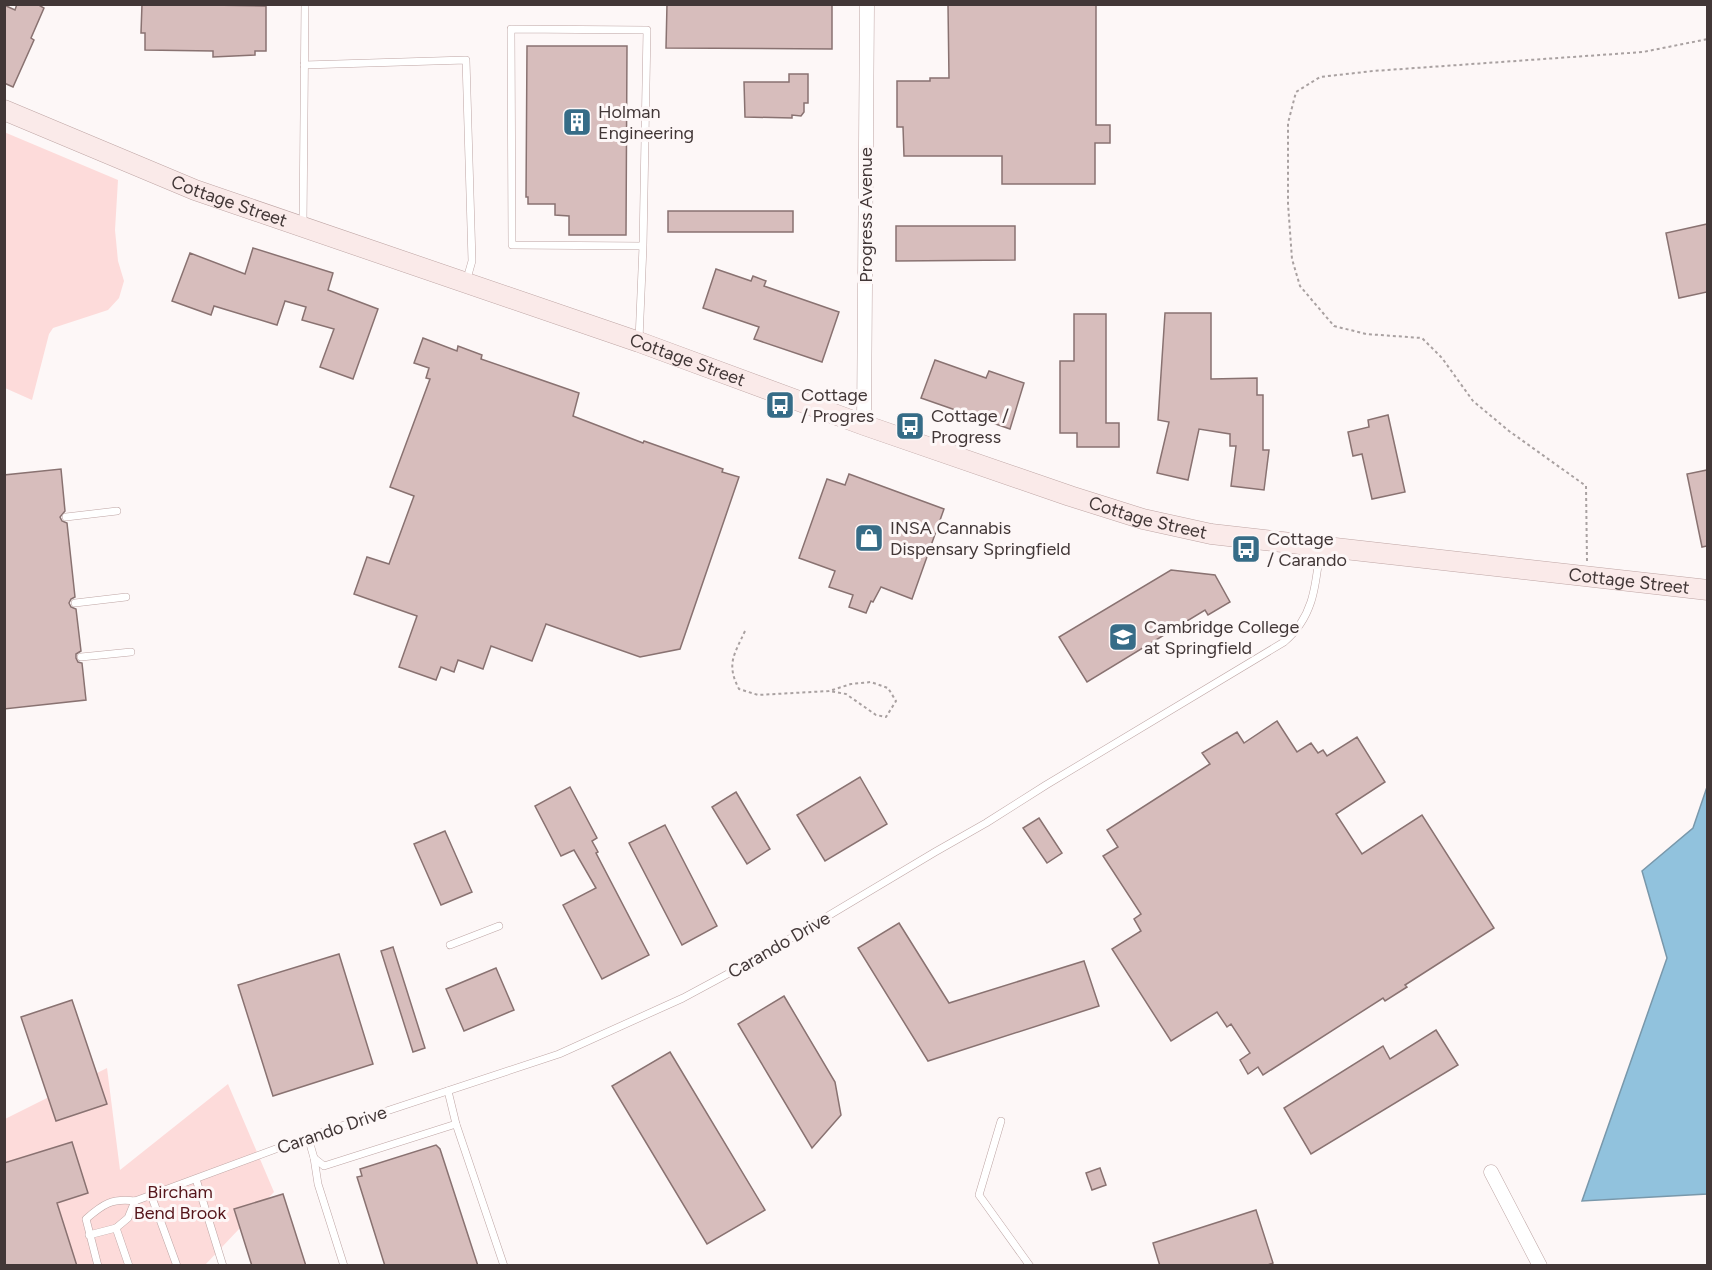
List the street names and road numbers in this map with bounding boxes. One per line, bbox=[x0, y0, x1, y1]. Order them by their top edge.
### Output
street label: Progress Avenue bbox=[855, 147, 877, 283]
street label: Cottage Street bbox=[168, 170, 290, 232]
street label: Cottage Street bbox=[627, 329, 748, 391]
street label: Cottage Street bbox=[1086, 492, 1209, 544]
street label: Cottage Street bbox=[1567, 563, 1691, 599]
street label: Carando Drive bbox=[724, 907, 834, 983]
street label: Carando Drive bbox=[274, 1101, 390, 1159]

